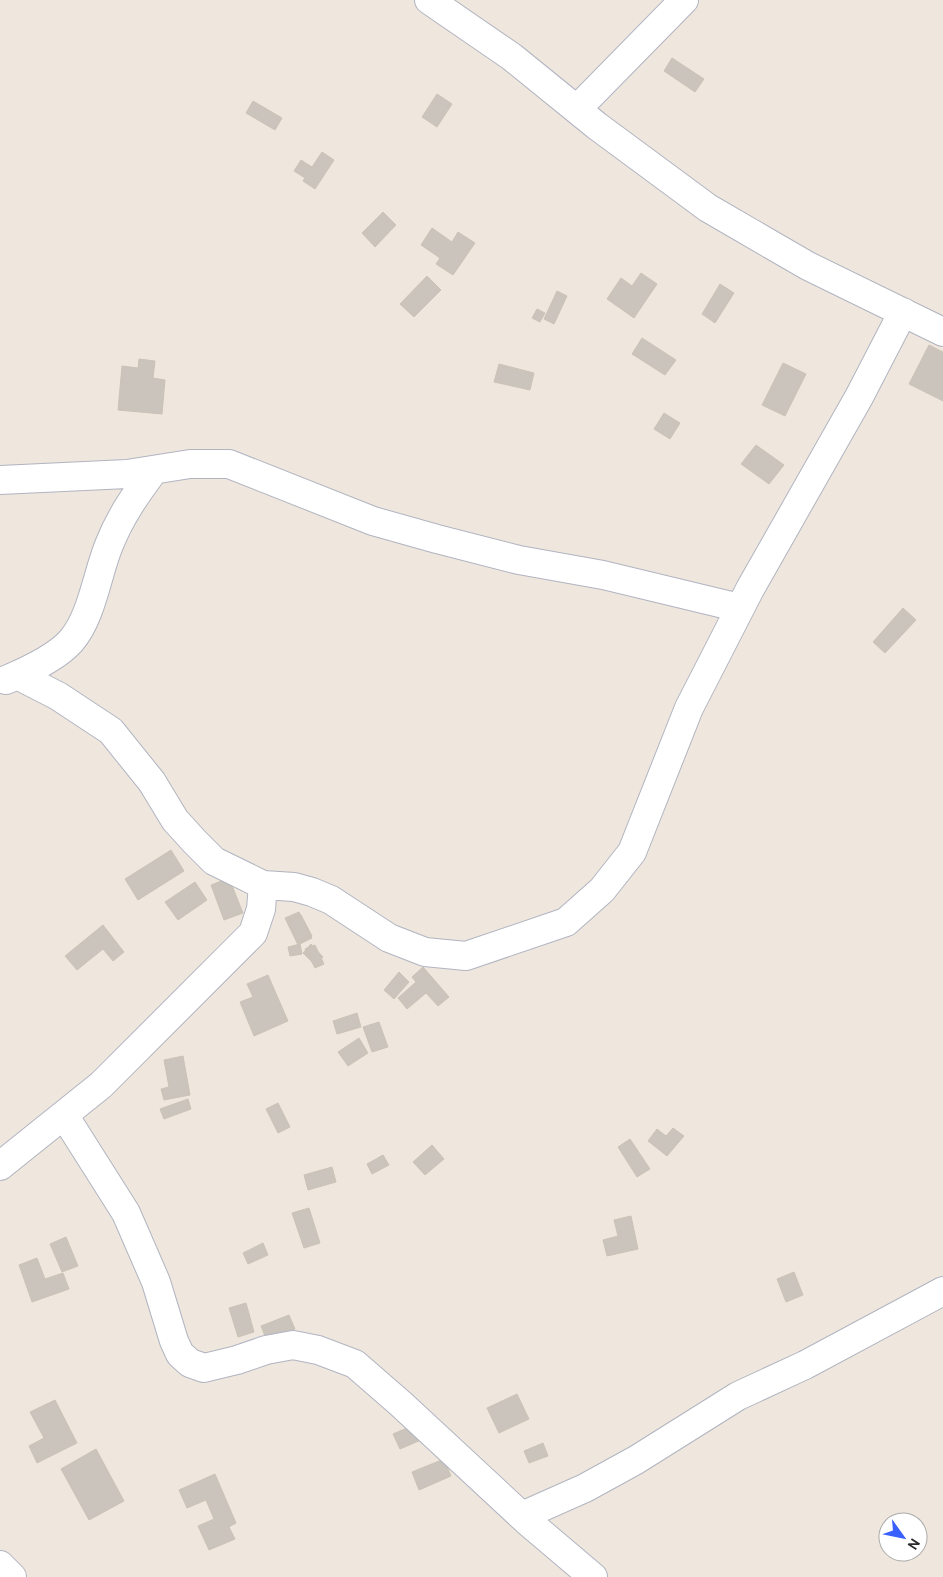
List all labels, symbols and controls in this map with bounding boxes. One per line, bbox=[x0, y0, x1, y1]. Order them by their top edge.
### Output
north arrow bbox=[878, 1512, 928, 1562]
text: N bbox=[903, 1534, 923, 1552]

